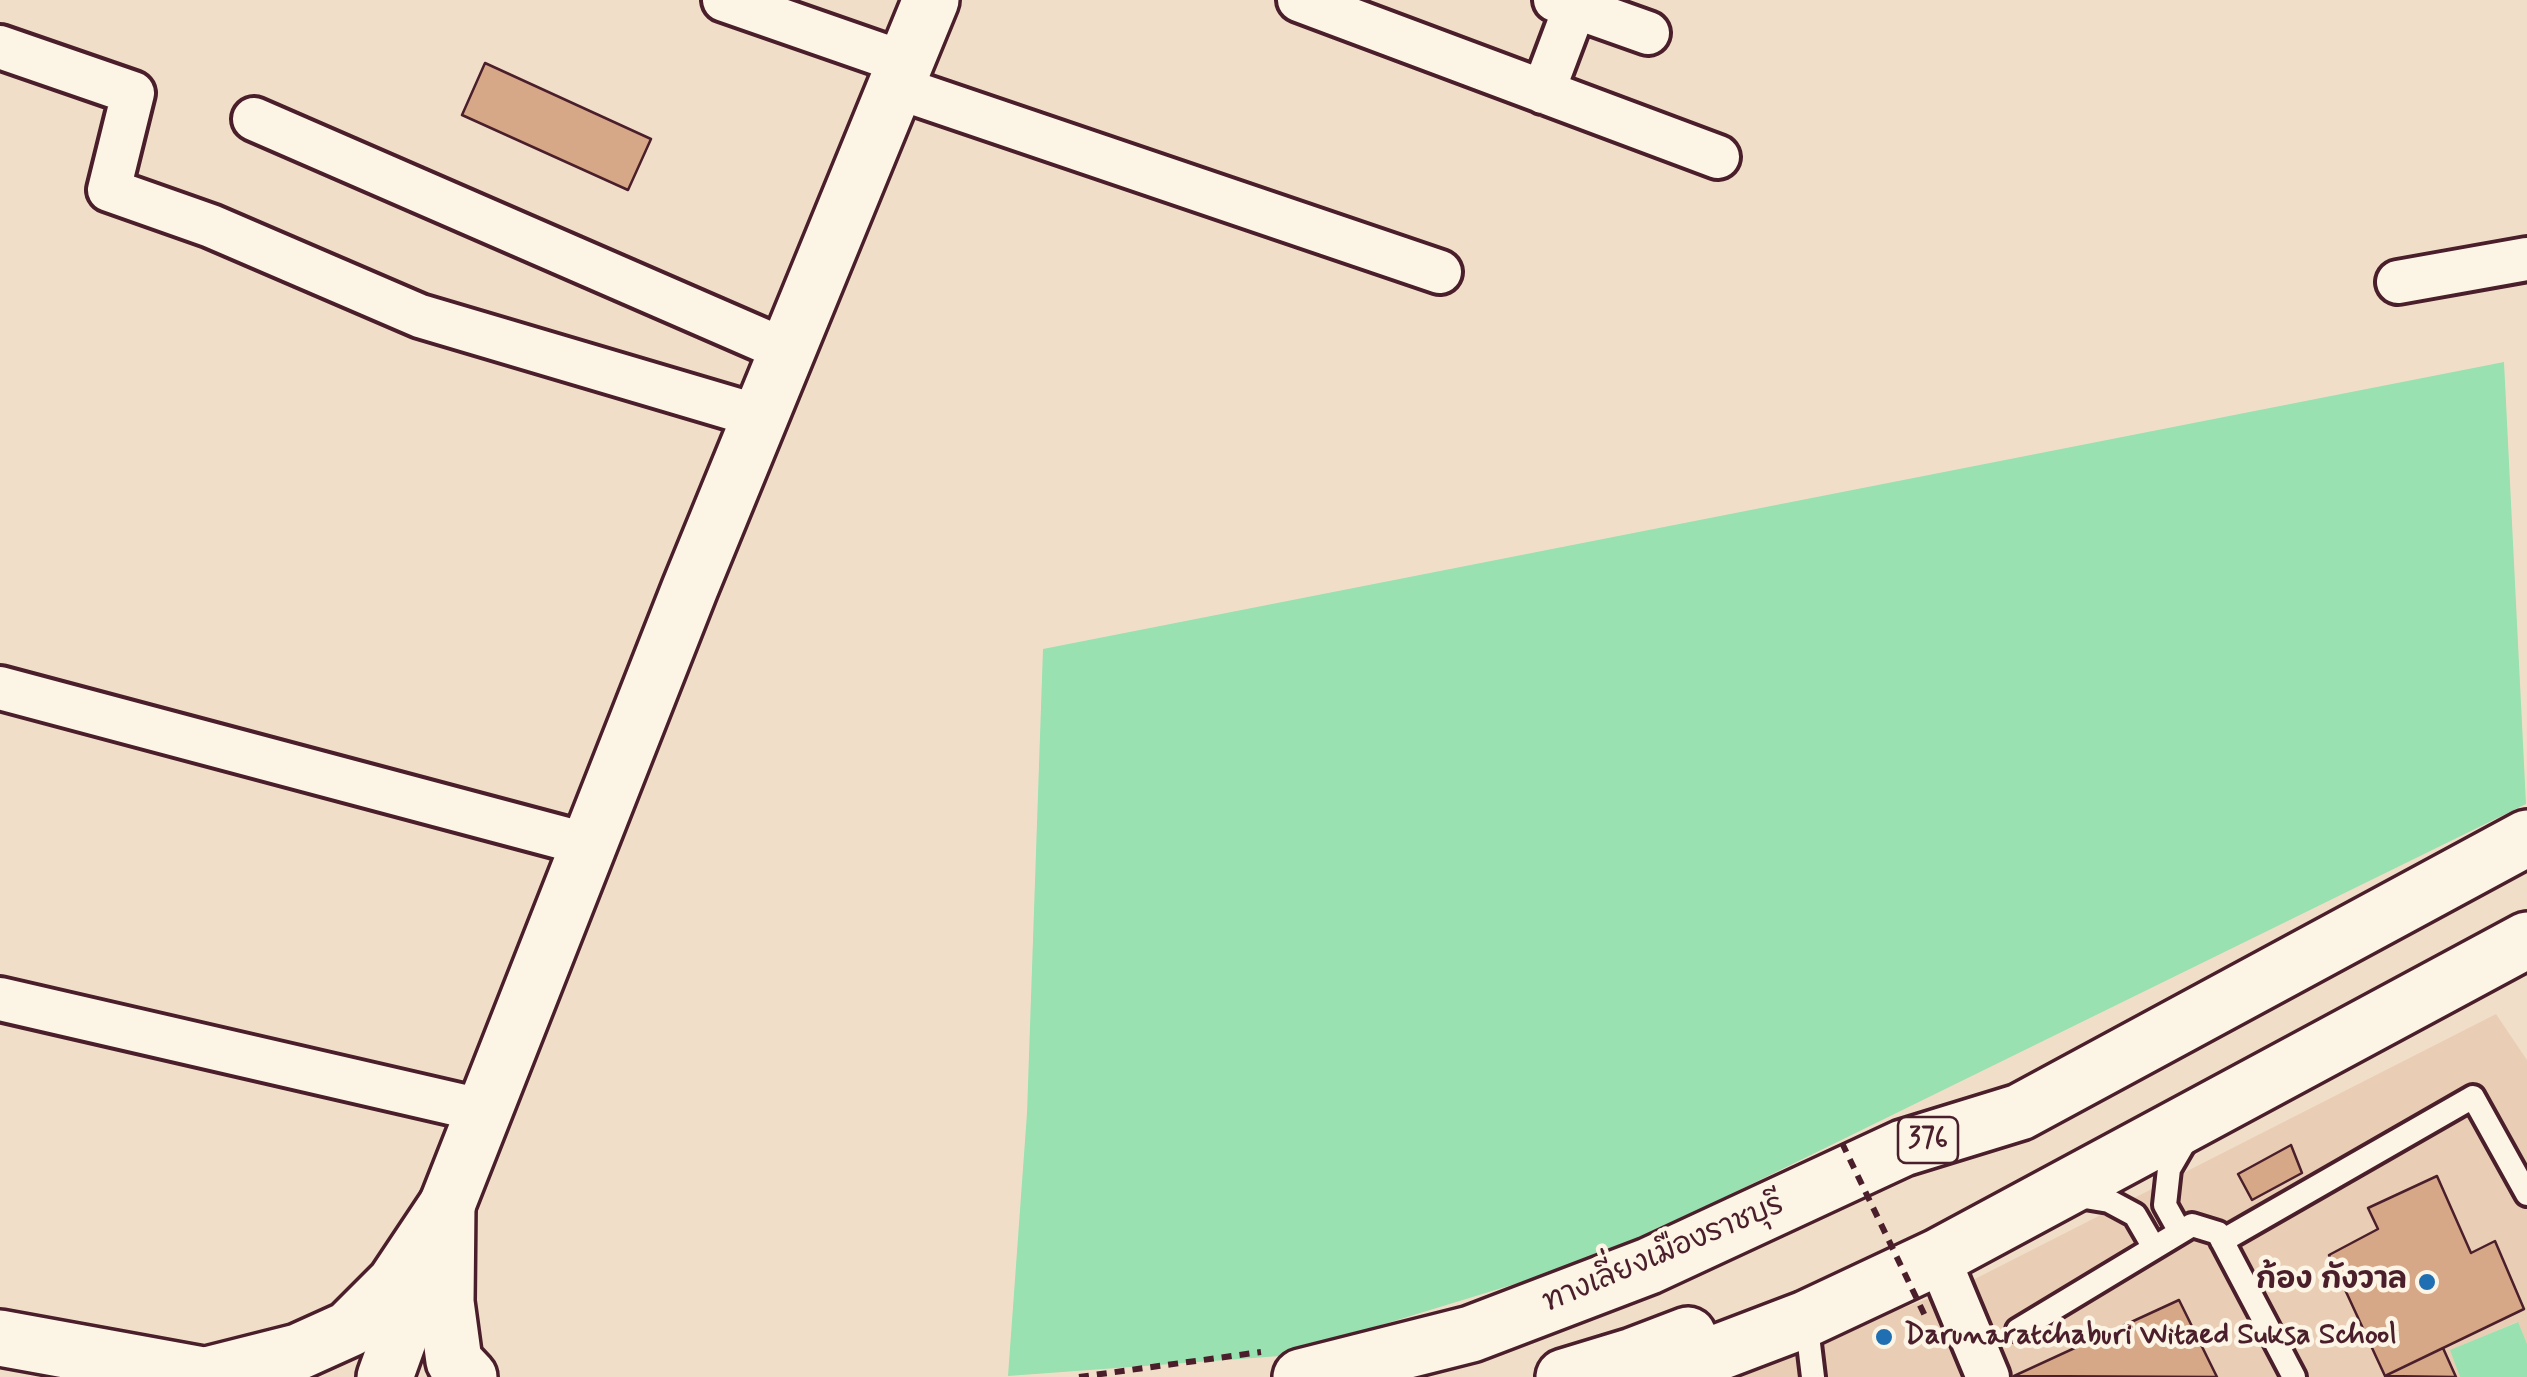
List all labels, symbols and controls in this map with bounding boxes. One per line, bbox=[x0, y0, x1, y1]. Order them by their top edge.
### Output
road number: 376 bbox=[1898, 1117, 1958, 1163]
street label: ทางเลี่ยงเมืองราชบุรี bbox=[1538, 1188, 1790, 1322]
place label: ก้อง กังวาล bbox=[2256, 1264, 2407, 1300]
marker: ก้อง กังวาล bbox=[2416, 1271, 2438, 1293]
place label: Darunaratchaburi Witaed Suksa School bbox=[1904, 1319, 2397, 1355]
marker: Darunaratchaburi Witaed Suksa School bbox=[1873, 1326, 1895, 1348]

